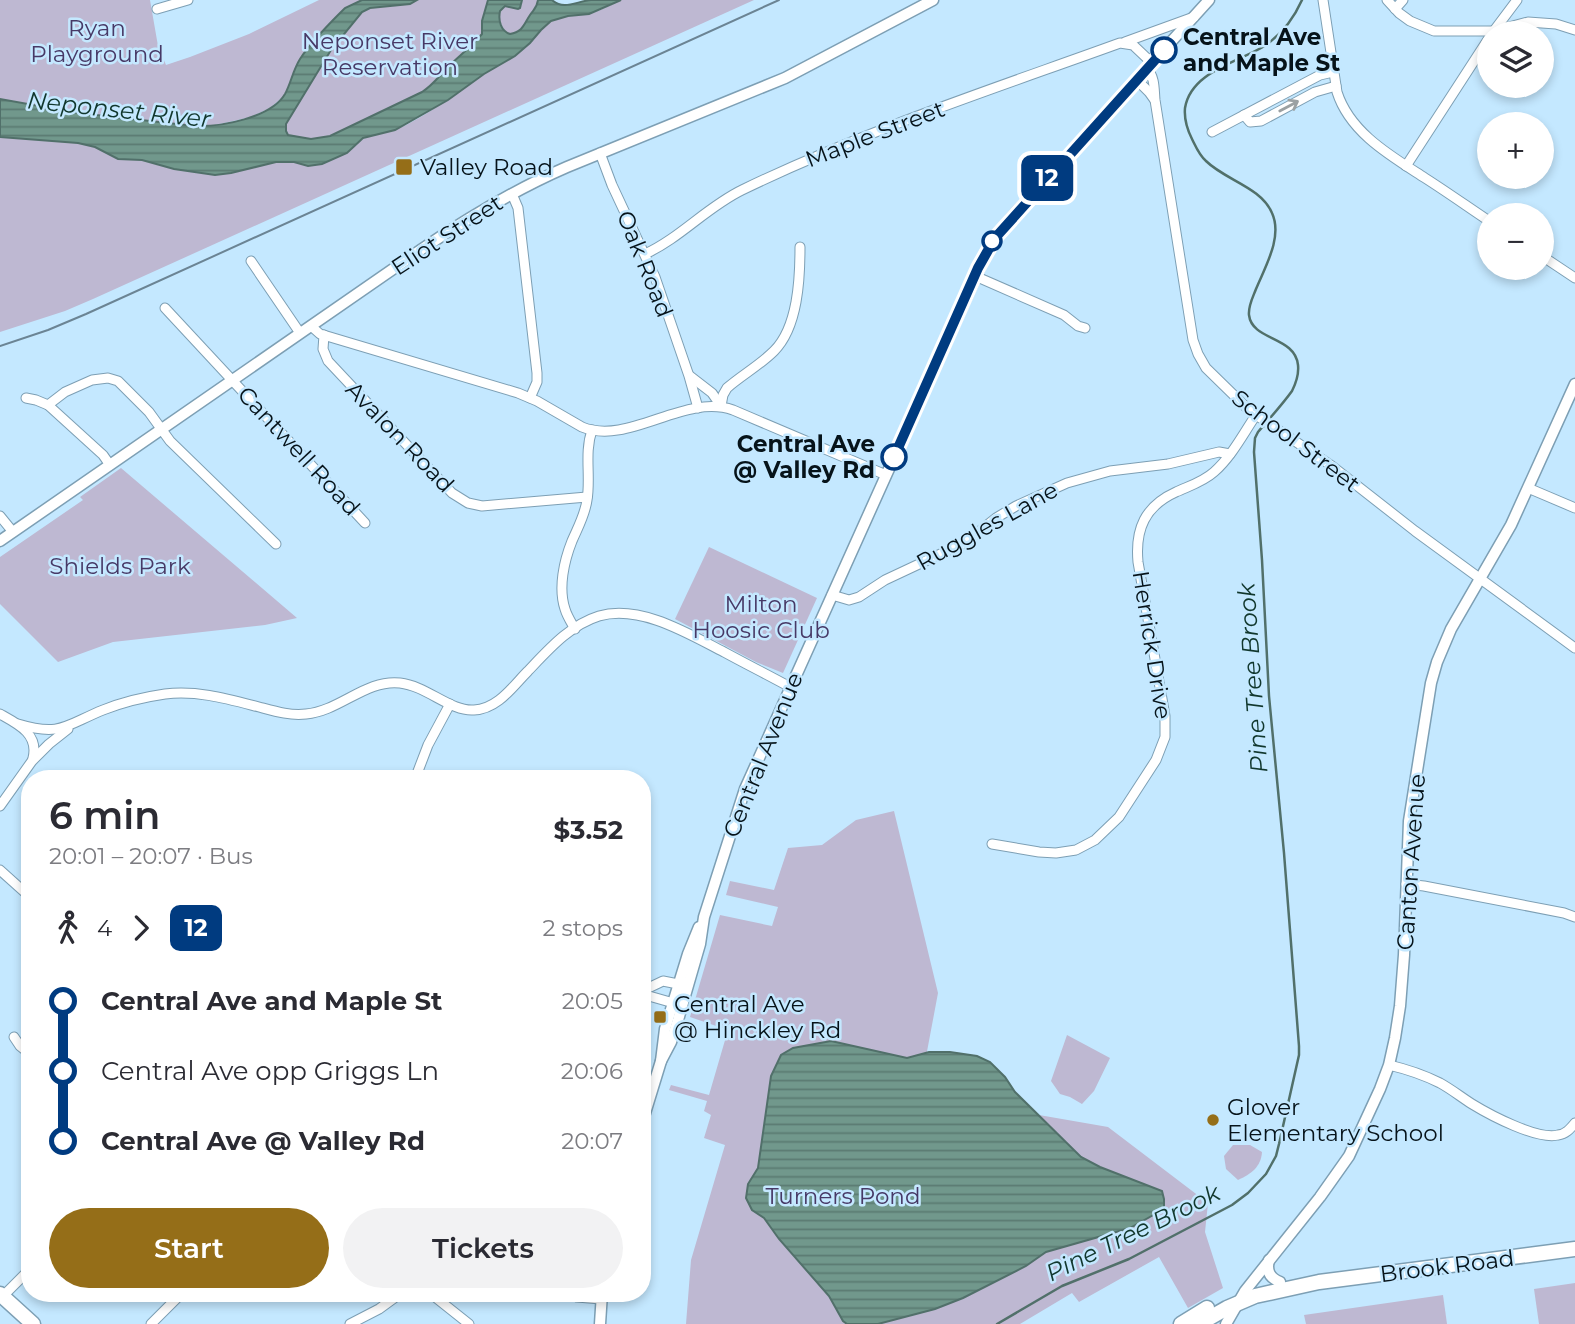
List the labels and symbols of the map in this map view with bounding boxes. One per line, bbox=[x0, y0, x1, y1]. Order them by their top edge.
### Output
park label: Ryan Playground bbox=[30, 14, 164, 68]
place label: Central Ave and Maple St bbox=[1183, 23, 1340, 77]
park label: Neponset River Reservation bbox=[302, 27, 478, 81]
marker: Central Ave and Maple St bbox=[1151, 37, 1177, 63]
water label: Neponset River bbox=[26, 85, 214, 134]
street label: Maple Street bbox=[801, 95, 949, 173]
one-way arrow bbox=[1278, 99, 1299, 112]
place label: Valley Road bbox=[420, 153, 553, 181]
line badge: 12 bbox=[1016, 155, 1078, 201]
marker: Valley Road bbox=[394, 157, 414, 177]
street label: Eliot Street bbox=[386, 189, 508, 281]
street label: Oak Road bbox=[611, 206, 679, 322]
unlabelled marker bbox=[982, 231, 1002, 251]
street label: Avalon Road bbox=[340, 376, 460, 498]
street label: Cantwell Road bbox=[232, 381, 366, 521]
street label: School Street bbox=[1226, 384, 1366, 498]
place label: Central Ave @ Valley Rd bbox=[733, 430, 875, 484]
marker: Central Ave @ Valley Rd bbox=[881, 444, 907, 470]
street label: Ruggles Lane bbox=[911, 476, 1063, 576]
park label: Shields Park bbox=[49, 552, 191, 580]
street label: Herrick Drive bbox=[1126, 569, 1178, 721]
water label: Pine Tree Brook bbox=[1231, 580, 1274, 774]
park label: Milton Hoosic Club bbox=[692, 590, 830, 644]
street label: Central Avenue bbox=[717, 668, 809, 842]
street label: Canton Avenue bbox=[1391, 773, 1431, 951]
place label: Central Ave @ Hinckley Rd bbox=[674, 990, 841, 1044]
marker: Central Ave @ Hinckley Rd bbox=[652, 1009, 668, 1025]
place label: Glover Elementary School bbox=[1227, 1093, 1444, 1147]
marker: Glover Elementary School bbox=[1205, 1112, 1221, 1128]
water label: Pine Tree Brook bbox=[1041, 1177, 1226, 1287]
park label: Turners Pond bbox=[765, 1182, 921, 1210]
street label: Brook Road bbox=[1378, 1244, 1516, 1288]

